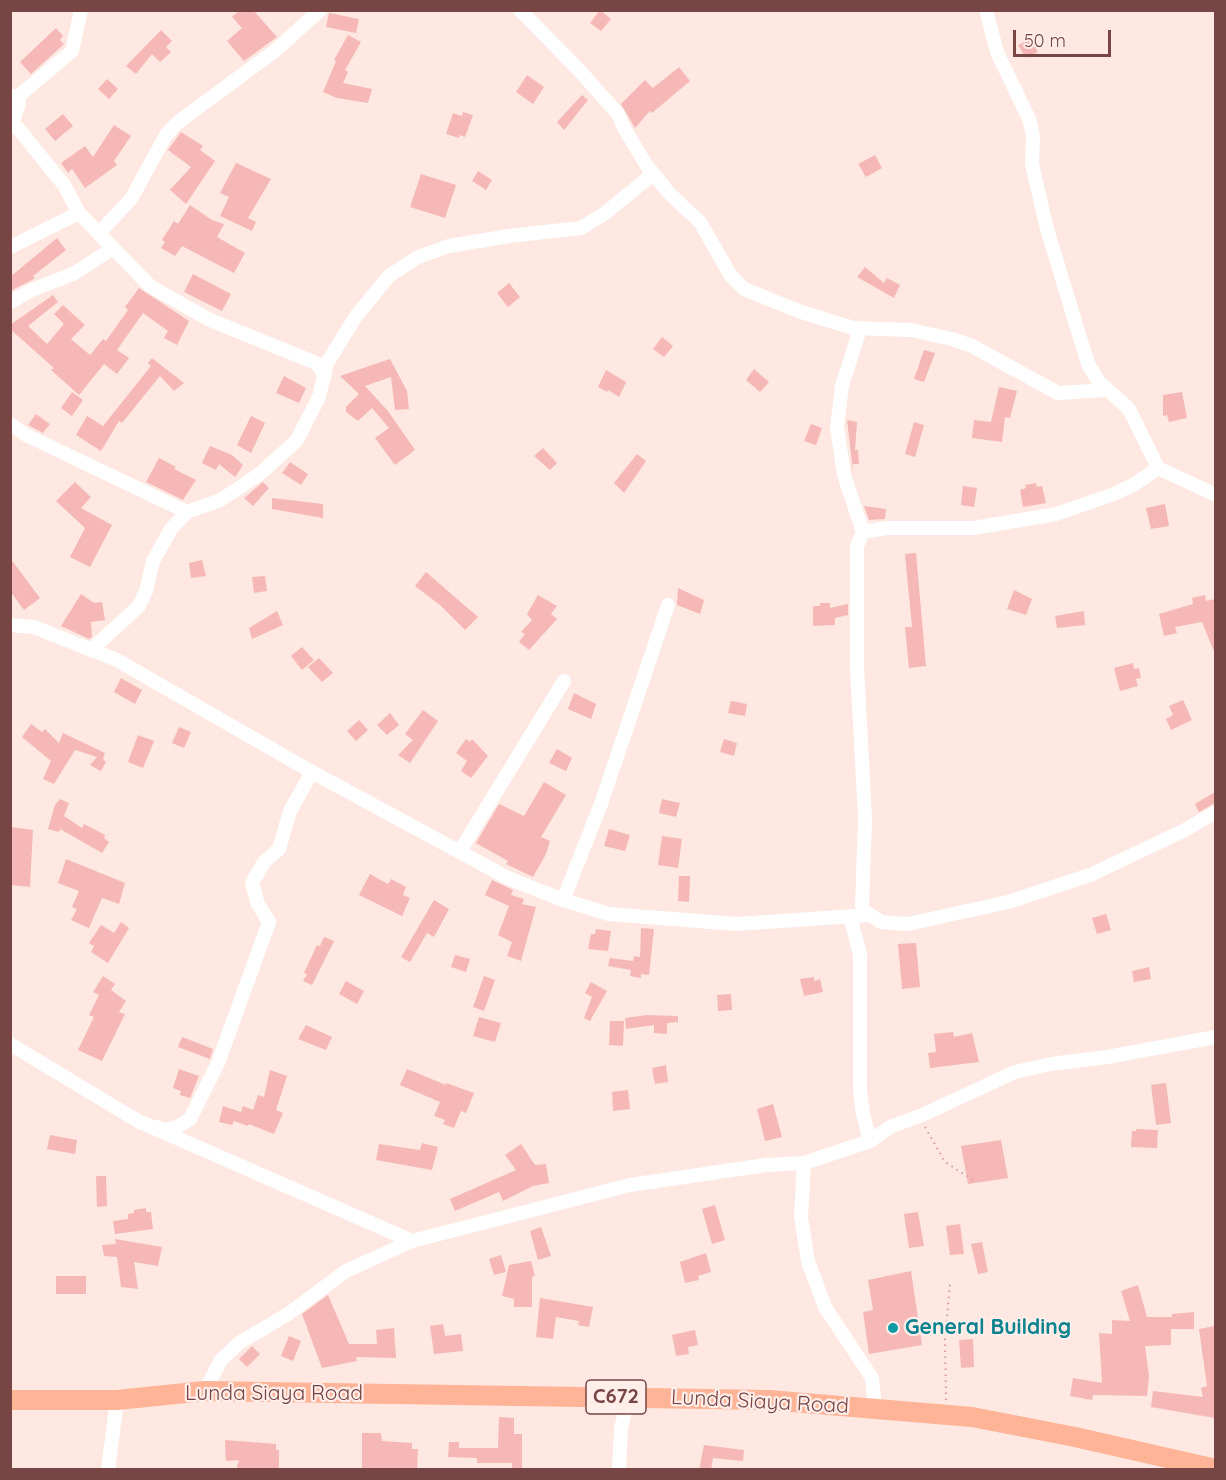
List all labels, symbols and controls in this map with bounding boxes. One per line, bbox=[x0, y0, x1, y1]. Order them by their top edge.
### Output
scale bar bbox=[1016, 18, 1114, 56]
text: 50 m bbox=[1024, 29, 1066, 52]
place label: General Building bbox=[905, 1315, 1071, 1341]
marker: General Building bbox=[886, 1321, 900, 1335]
road number: C672 bbox=[586, 1380, 646, 1414]
street label: Lunda Siaya Road bbox=[185, 1381, 363, 1407]
street label: Lunda Siaya Road bbox=[670, 1385, 850, 1419]

